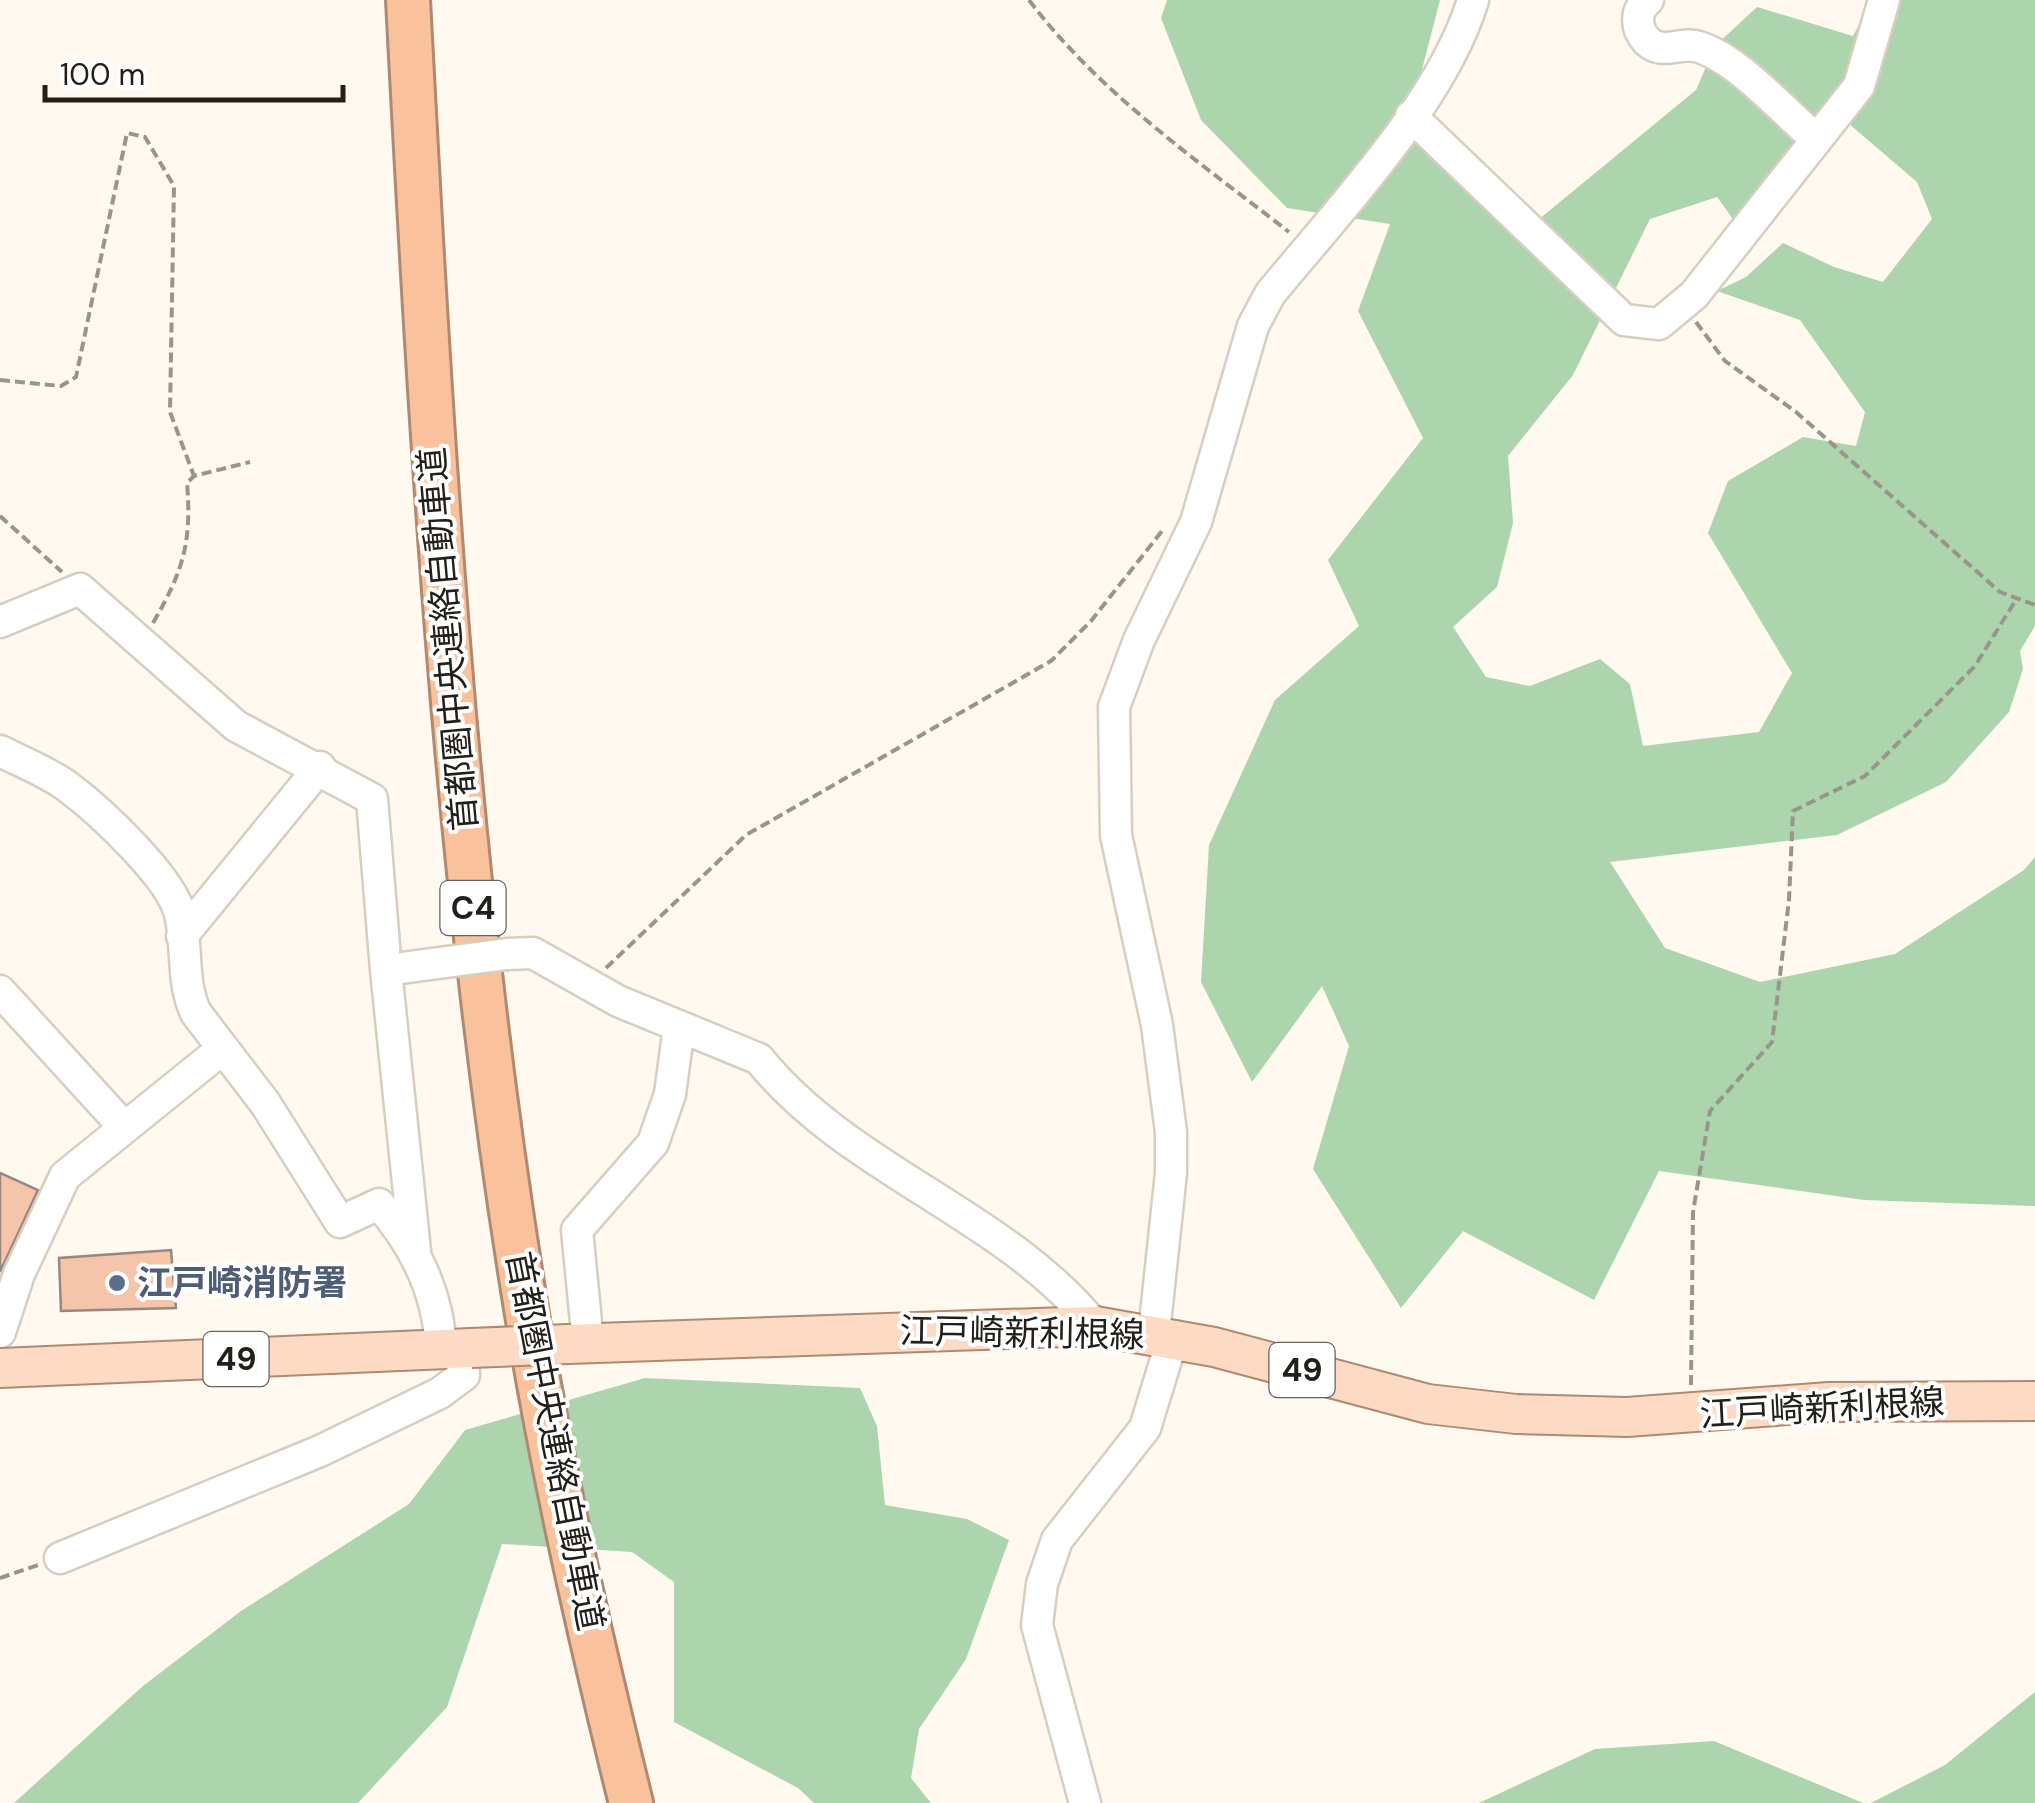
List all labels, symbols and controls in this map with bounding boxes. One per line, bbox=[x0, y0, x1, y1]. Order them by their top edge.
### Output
scale bar bbox=[45, 40, 342, 102]
text: 100 m bbox=[60, 55, 145, 94]
street label: 首都圏中央連絡自動車道 bbox=[408, 445, 488, 833]
road number: C4 bbox=[440, 881, 506, 935]
street label: 首都圏中央連絡自動車道 bbox=[496, 1248, 614, 1634]
place label: 江戸崎消防署 bbox=[137, 1260, 347, 1306]
marker: 江戸崎消防署 bbox=[106, 1272, 128, 1294]
street label: 江戸崎新利根線 bbox=[899, 1308, 1145, 1358]
road number: 49 bbox=[204, 1332, 268, 1386]
road number: 49 bbox=[1270, 1343, 1334, 1397]
street label: 江戸崎新利根線 bbox=[1698, 1379, 1946, 1437]

